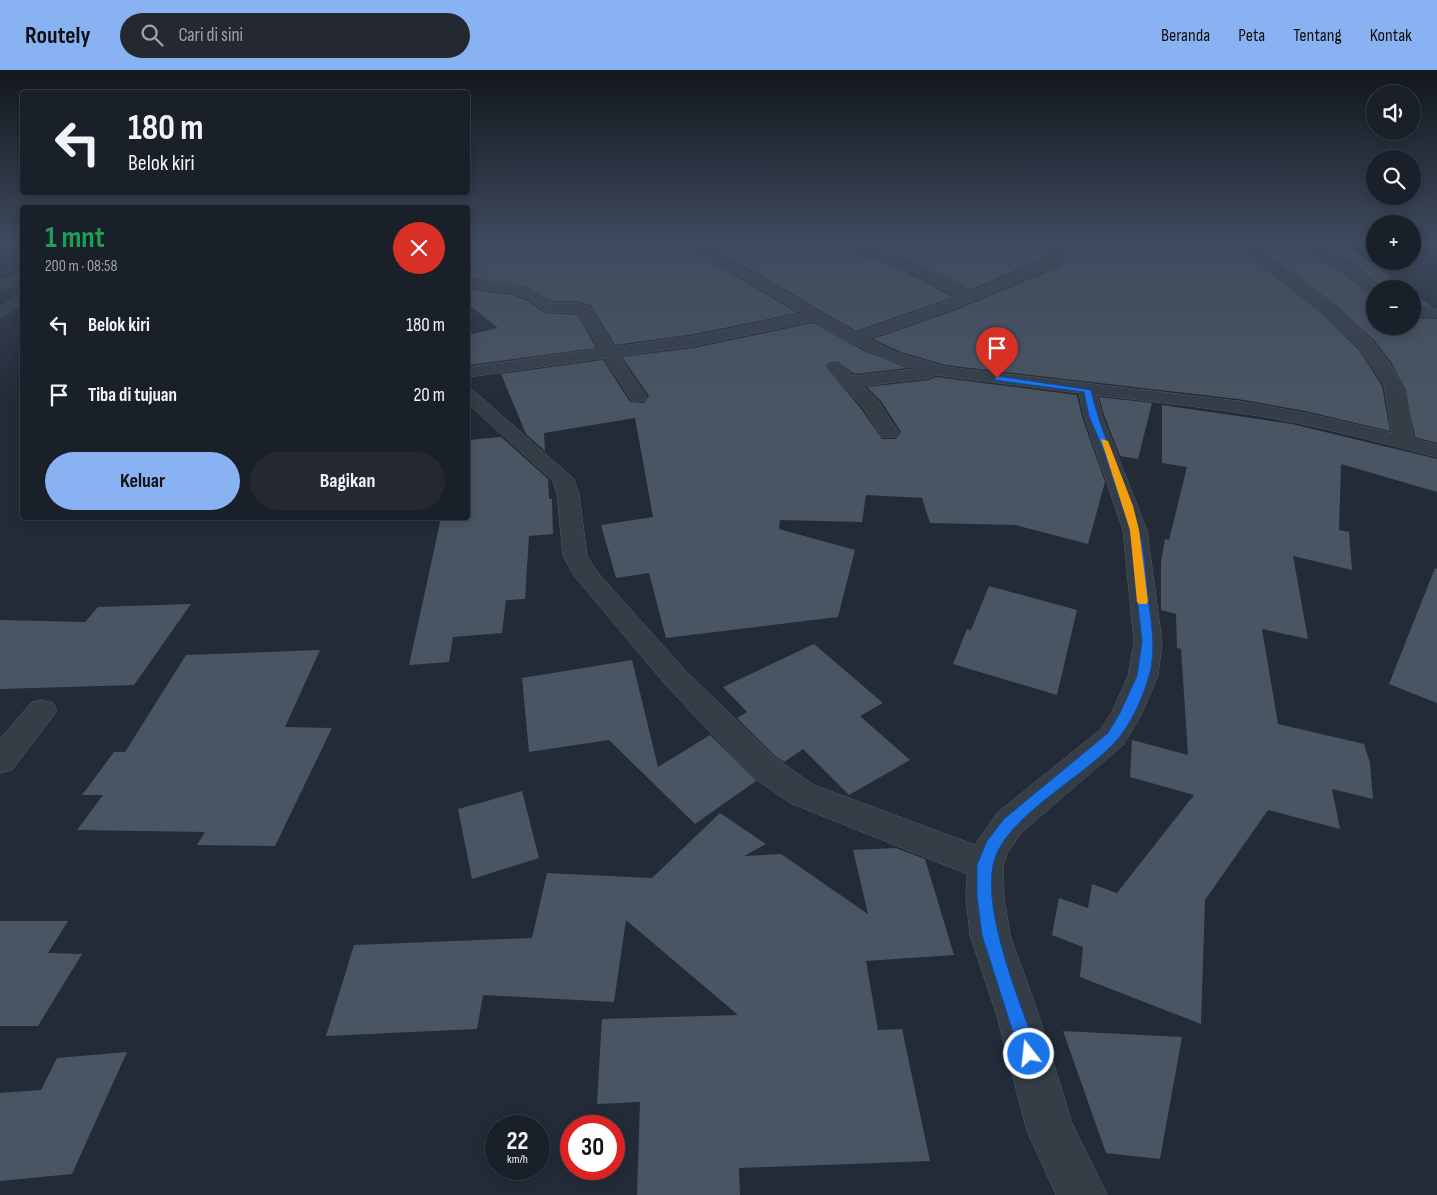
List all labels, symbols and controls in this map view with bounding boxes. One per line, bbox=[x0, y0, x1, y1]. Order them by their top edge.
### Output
search box bbox=[120, 13, 470, 58]
text: Routely bbox=[25, 21, 90, 50]
icon: search bbox=[138, 21, 166, 49]
text: Cari di sini bbox=[178, 24, 243, 47]
text: Beranda bbox=[1161, 25, 1210, 46]
text: Peta bbox=[1238, 25, 1265, 46]
text: Tentang bbox=[1293, 25, 1342, 46]
text: Kontak bbox=[1370, 25, 1412, 46]
map controls bbox=[1366, 85, 1421, 335]
button: sound bbox=[1366, 85, 1421, 140]
text: 180 m bbox=[128, 107, 204, 150]
icon: left bbox=[45, 110, 110, 175]
text: Belok kiri bbox=[128, 150, 195, 177]
button: search bbox=[1366, 150, 1421, 205]
button: + bbox=[1366, 215, 1421, 270]
text: 1 mnt bbox=[45, 220, 105, 256]
button: close bbox=[393, 222, 445, 274]
text: 200 m · 08:58 bbox=[45, 257, 118, 276]
button: − bbox=[1366, 280, 1421, 335]
icon: left bbox=[45, 311, 73, 339]
text: Belok kiri bbox=[88, 314, 150, 337]
text: 180 m bbox=[406, 314, 445, 337]
pin bbox=[976, 327, 1018, 378]
icon: arrive bbox=[983, 334, 1011, 362]
icon: arrive bbox=[45, 381, 73, 409]
text: Tiba di tujuan bbox=[88, 384, 177, 407]
text: 20 m bbox=[413, 384, 445, 407]
button: Keluar bbox=[45, 452, 240, 510]
button: Bagikan bbox=[250, 452, 445, 510]
position arrow bbox=[1002, 1027, 1054, 1079]
speed limit sign: 30 bbox=[560, 1115, 625, 1180]
text: 22 bbox=[507, 1126, 528, 1157]
text: km/h bbox=[507, 1152, 528, 1167]

